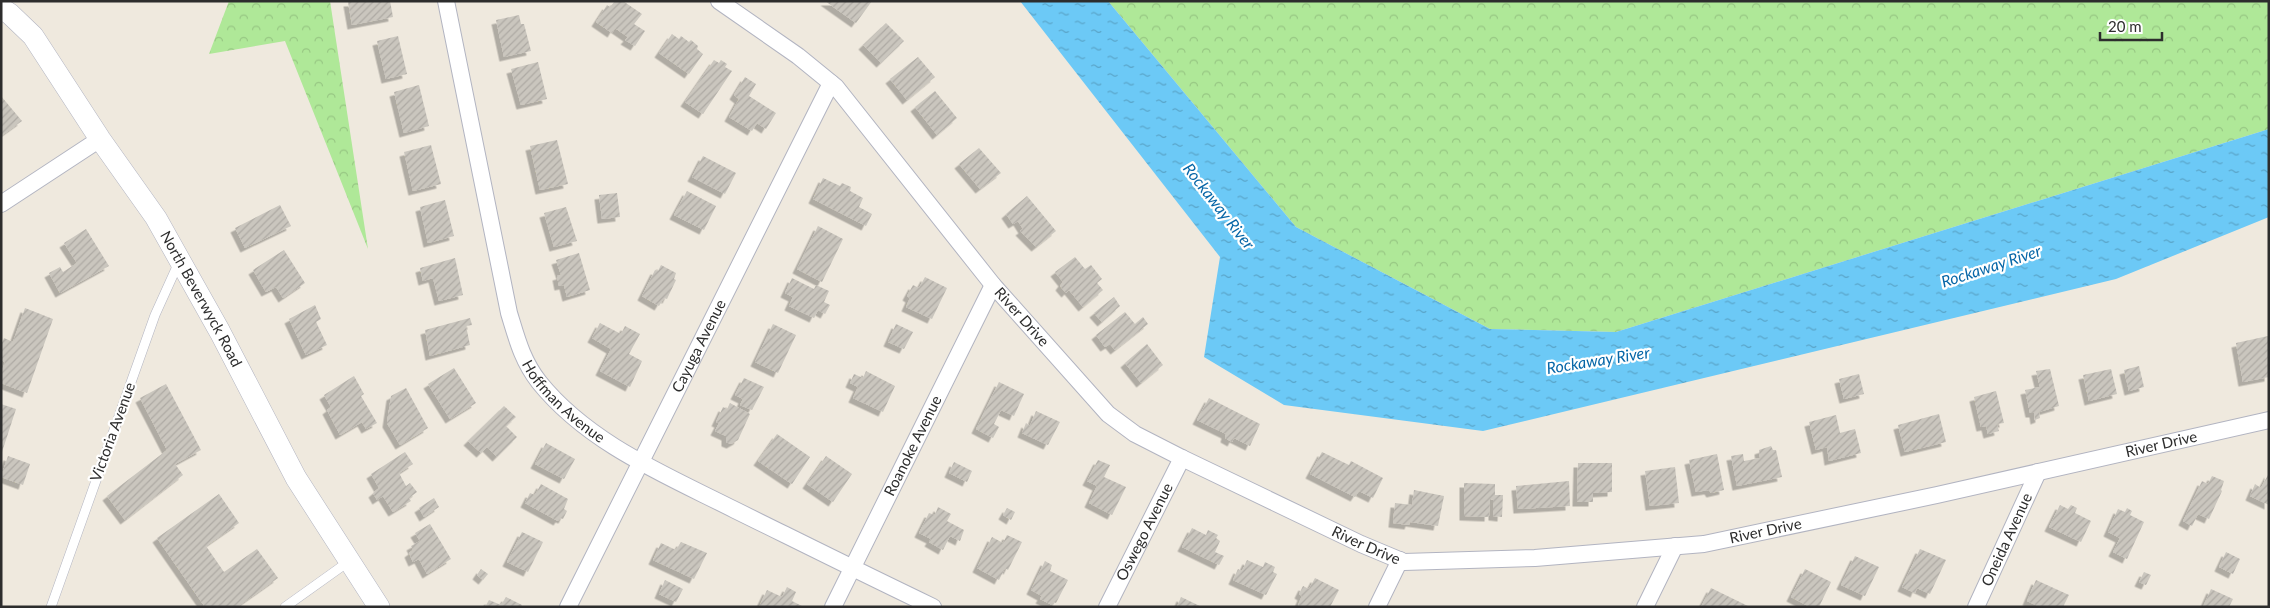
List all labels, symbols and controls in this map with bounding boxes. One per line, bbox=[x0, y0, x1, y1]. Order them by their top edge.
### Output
scale bar bbox=[2100, 10, 2162, 42]
text: 20 m bbox=[2108, 17, 2142, 35]
water label: Rockaway River bbox=[1180, 159, 1259, 253]
street label: North Beverwyck Road bbox=[157, 227, 246, 369]
water label: Rockaway River bbox=[1938, 240, 2044, 291]
street label: River Drive bbox=[991, 283, 1053, 350]
street label: Cayuga Avenue bbox=[667, 296, 729, 395]
water label: Rockaway River bbox=[1545, 342, 1651, 377]
street label: Hoffman Avenue bbox=[519, 357, 609, 446]
street label: Victoria Avenue bbox=[86, 380, 138, 484]
street label: Roanoke Avenue bbox=[880, 392, 945, 499]
street label: River Drive bbox=[2123, 427, 2199, 460]
street label: Oswego Avenue bbox=[1112, 480, 1176, 583]
street label: Oneida Avenue bbox=[1977, 490, 2035, 589]
street label: River Drive bbox=[1728, 514, 1803, 546]
street label: River Drive bbox=[1329, 521, 1403, 568]

